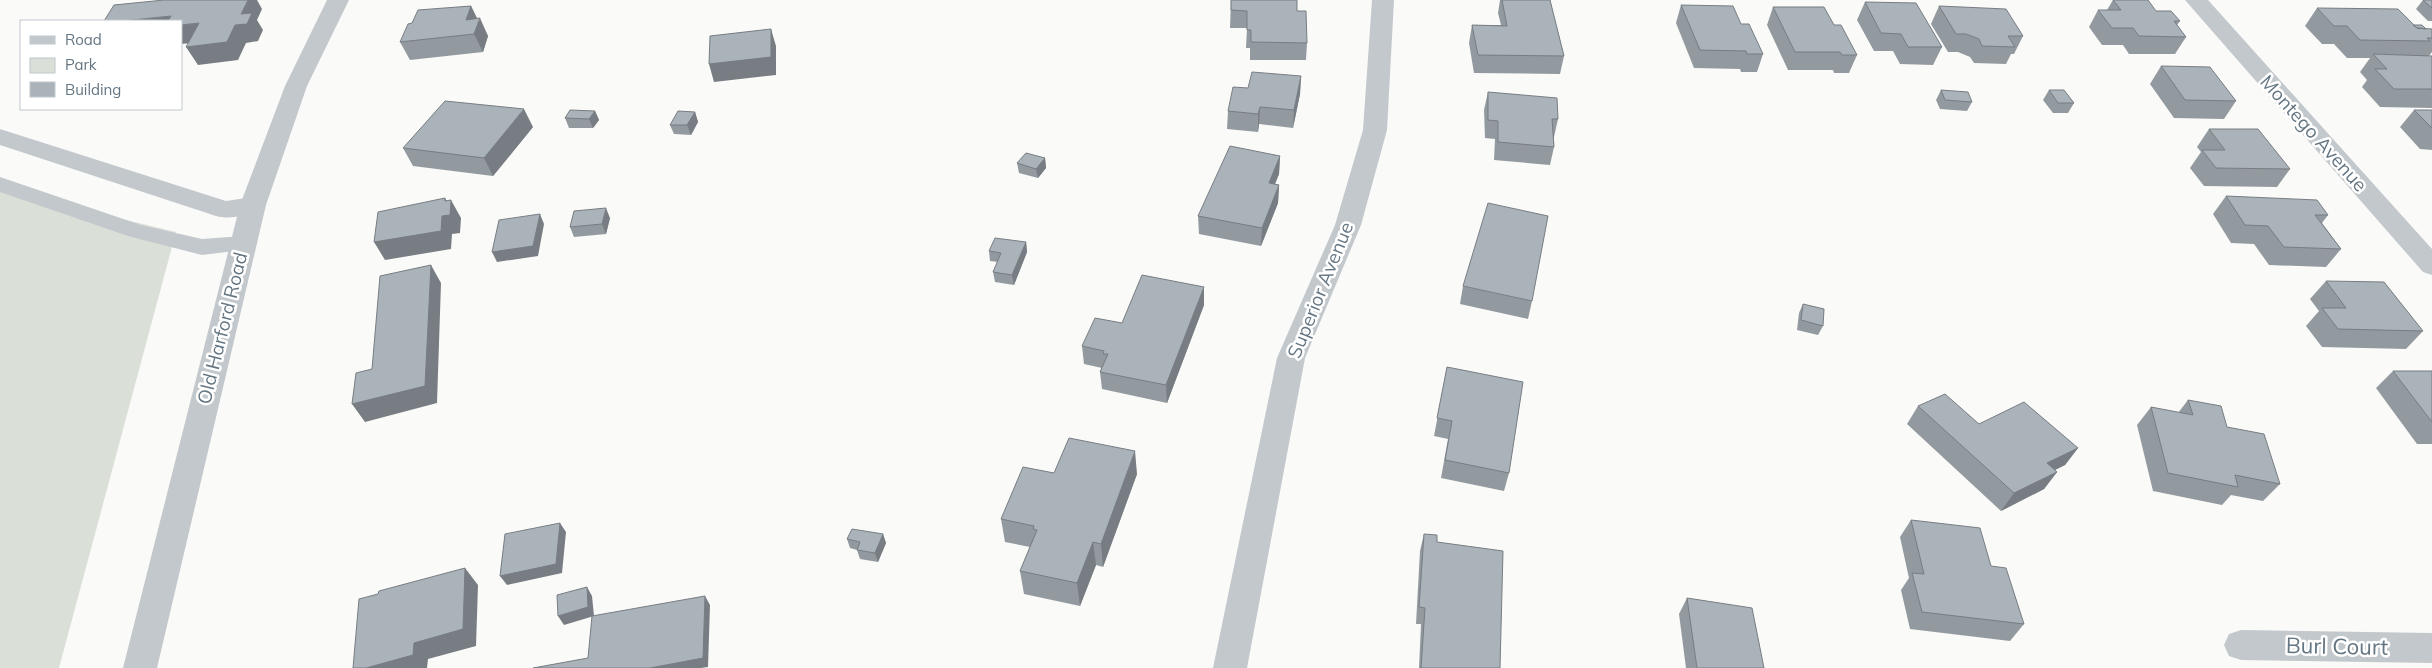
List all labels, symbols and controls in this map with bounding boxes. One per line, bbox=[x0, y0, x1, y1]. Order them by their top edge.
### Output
legend bbox=[20, 20, 182, 110]
text: Road bbox=[65, 30, 102, 49]
text: Park bbox=[65, 55, 97, 74]
street label: Montego Avenue bbox=[2255, 70, 2373, 196]
text: Building bbox=[65, 80, 121, 99]
street label: Superior Avenue bbox=[1282, 218, 1358, 362]
street label: Old Harford Road bbox=[192, 250, 252, 406]
street label: Burl Court bbox=[2286, 631, 2389, 661]

